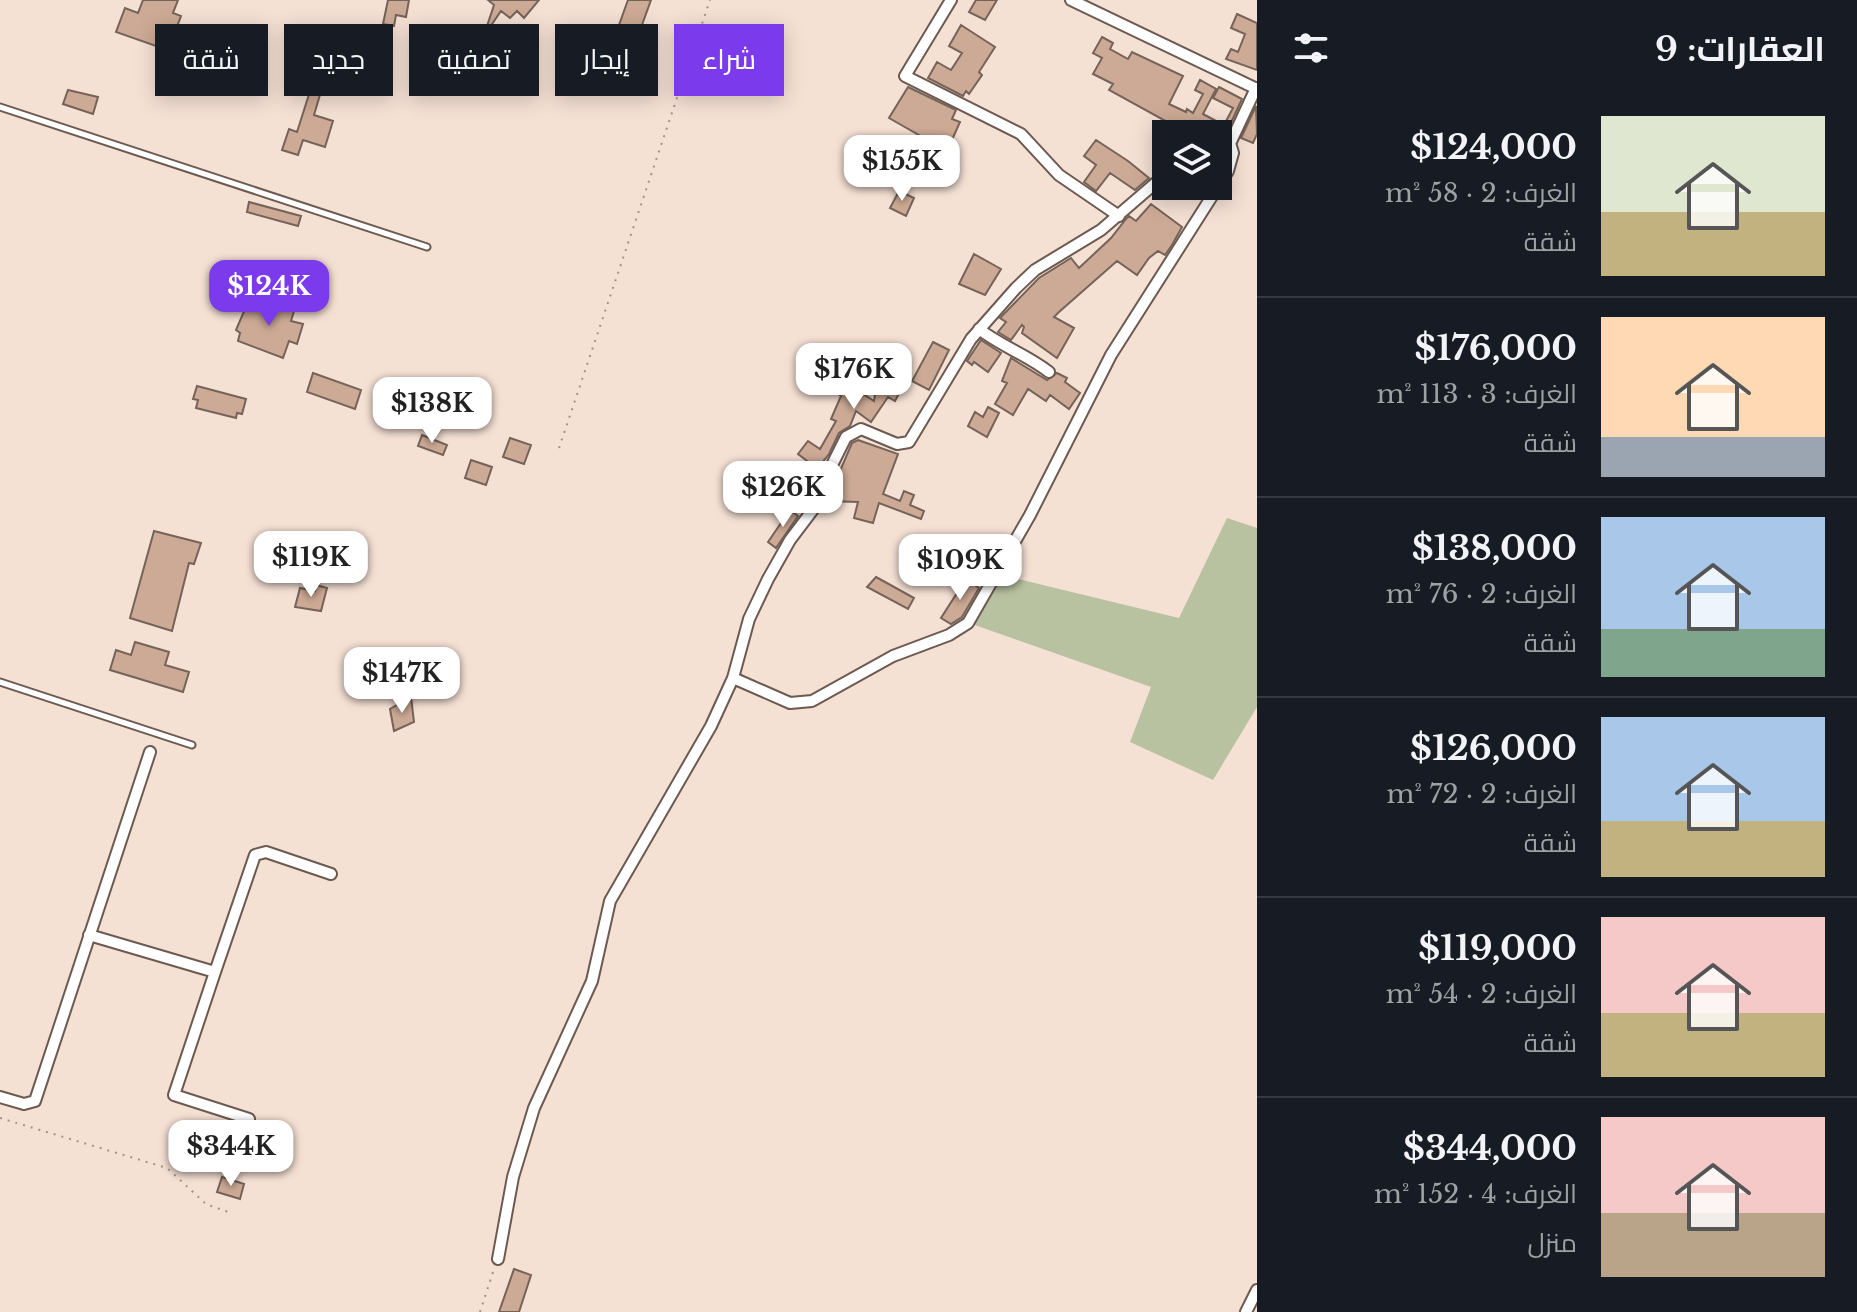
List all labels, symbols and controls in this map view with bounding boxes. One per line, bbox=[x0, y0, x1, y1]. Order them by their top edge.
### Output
chip: شقة bbox=[155, 24, 268, 96]
chip: جديد bbox=[284, 24, 393, 96]
chip: تصفية bbox=[409, 24, 539, 96]
chip: إيجار bbox=[555, 24, 658, 96]
chip: شراء bbox=[674, 24, 784, 96]
icon: filters bbox=[1289, 26, 1333, 70]
text: العقارات: 9 bbox=[1655, 28, 1825, 70]
map controls bbox=[1152, 120, 1232, 200]
button: layers bbox=[1152, 120, 1232, 200]
text: $124,000 bbox=[1410, 126, 1577, 168]
pin: $155K bbox=[846, 135, 958, 203]
text: $155K bbox=[862, 145, 942, 177]
icon: home bbox=[1665, 148, 1761, 244]
text: الغرف: 2 · 58 m² bbox=[1385, 177, 1577, 209]
text: شقة bbox=[1524, 226, 1577, 258]
pin: $124K bbox=[213, 260, 325, 328]
text: $124K bbox=[227, 270, 311, 302]
text: $176,000 bbox=[1415, 327, 1577, 369]
pin: $176K bbox=[798, 343, 910, 411]
icon: home bbox=[1665, 349, 1761, 445]
text: $176K bbox=[814, 353, 894, 385]
pin: $138K bbox=[376, 377, 488, 445]
text: الغرف: 3 · 113 m² bbox=[1376, 378, 1577, 410]
text: $138K bbox=[391, 387, 473, 419]
text: شقة bbox=[1524, 427, 1577, 459]
pin: $126K bbox=[727, 461, 839, 529]
text: $126K bbox=[741, 471, 825, 503]
text: $138,000 bbox=[1412, 527, 1577, 569]
pin: $119K bbox=[255, 531, 367, 599]
pin: $109K bbox=[904, 534, 1016, 602]
text: $119K bbox=[272, 541, 350, 573]
text: $109K bbox=[917, 544, 1003, 576]
icon: home bbox=[1665, 549, 1761, 645]
text: الغرف: 2 · 76 m² bbox=[1386, 578, 1577, 610]
text: شقة bbox=[1524, 627, 1577, 659]
pin: $147K bbox=[346, 647, 458, 715]
text: $147K bbox=[362, 657, 442, 689]
text: $126,000 bbox=[1410, 727, 1577, 769]
icon: home bbox=[1665, 749, 1761, 845]
text: الغرف: 2 · 72 m² bbox=[1387, 778, 1577, 810]
text: شقة bbox=[1524, 827, 1577, 859]
text: $119,000 bbox=[1418, 927, 1577, 969]
icon: home bbox=[1665, 949, 1761, 1045]
text: الغرف: 2 · 54 m² bbox=[1386, 978, 1577, 1010]
text: شقة bbox=[1524, 1027, 1577, 1059]
pin: $344K bbox=[175, 1120, 287, 1188]
text: $344,000 bbox=[1403, 1127, 1577, 1169]
text: $344K bbox=[186, 1130, 276, 1162]
icon: home bbox=[1665, 1149, 1761, 1245]
text: الغرف: 4 · 152 m² bbox=[1374, 1178, 1577, 1210]
text: منزل bbox=[1528, 1227, 1577, 1259]

